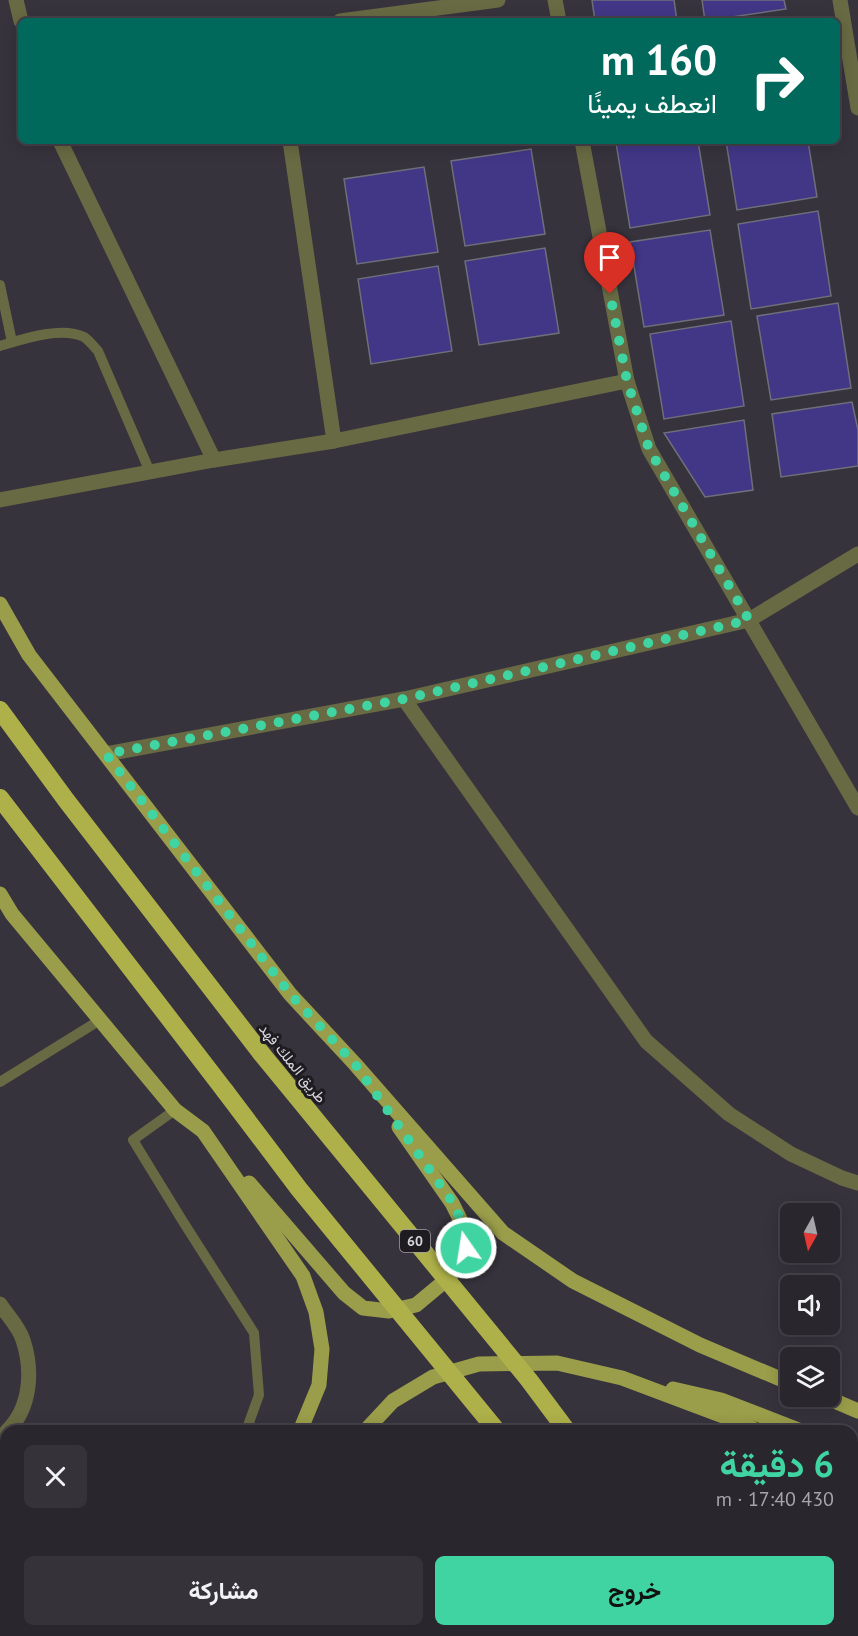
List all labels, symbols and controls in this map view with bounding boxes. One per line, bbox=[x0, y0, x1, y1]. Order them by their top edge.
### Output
text: 160 m bbox=[601, 32, 717, 87]
icon: right bbox=[738, 42, 816, 120]
text: انعطف يمينًا bbox=[587, 86, 717, 120]
pin bbox=[584, 232, 635, 294]
icon: arrive bbox=[593, 241, 626, 274]
street label: طريق الملك فهد bbox=[254, 1019, 331, 1107]
north arrow bbox=[780, 1203, 840, 1263]
map controls bbox=[780, 1203, 840, 1407]
position arrow bbox=[434, 1216, 498, 1280]
road number: 60 bbox=[400, 1230, 430, 1252]
button: sound bbox=[780, 1275, 840, 1335]
button: layers bbox=[780, 1347, 840, 1407]
text: 6 دقيقة bbox=[720, 1440, 834, 1487]
button: close bbox=[24, 1445, 87, 1508]
text: 430 m · 17:40 bbox=[716, 1486, 834, 1512]
button: مشاركة bbox=[24, 1556, 423, 1625]
button: خروج bbox=[435, 1556, 834, 1625]

